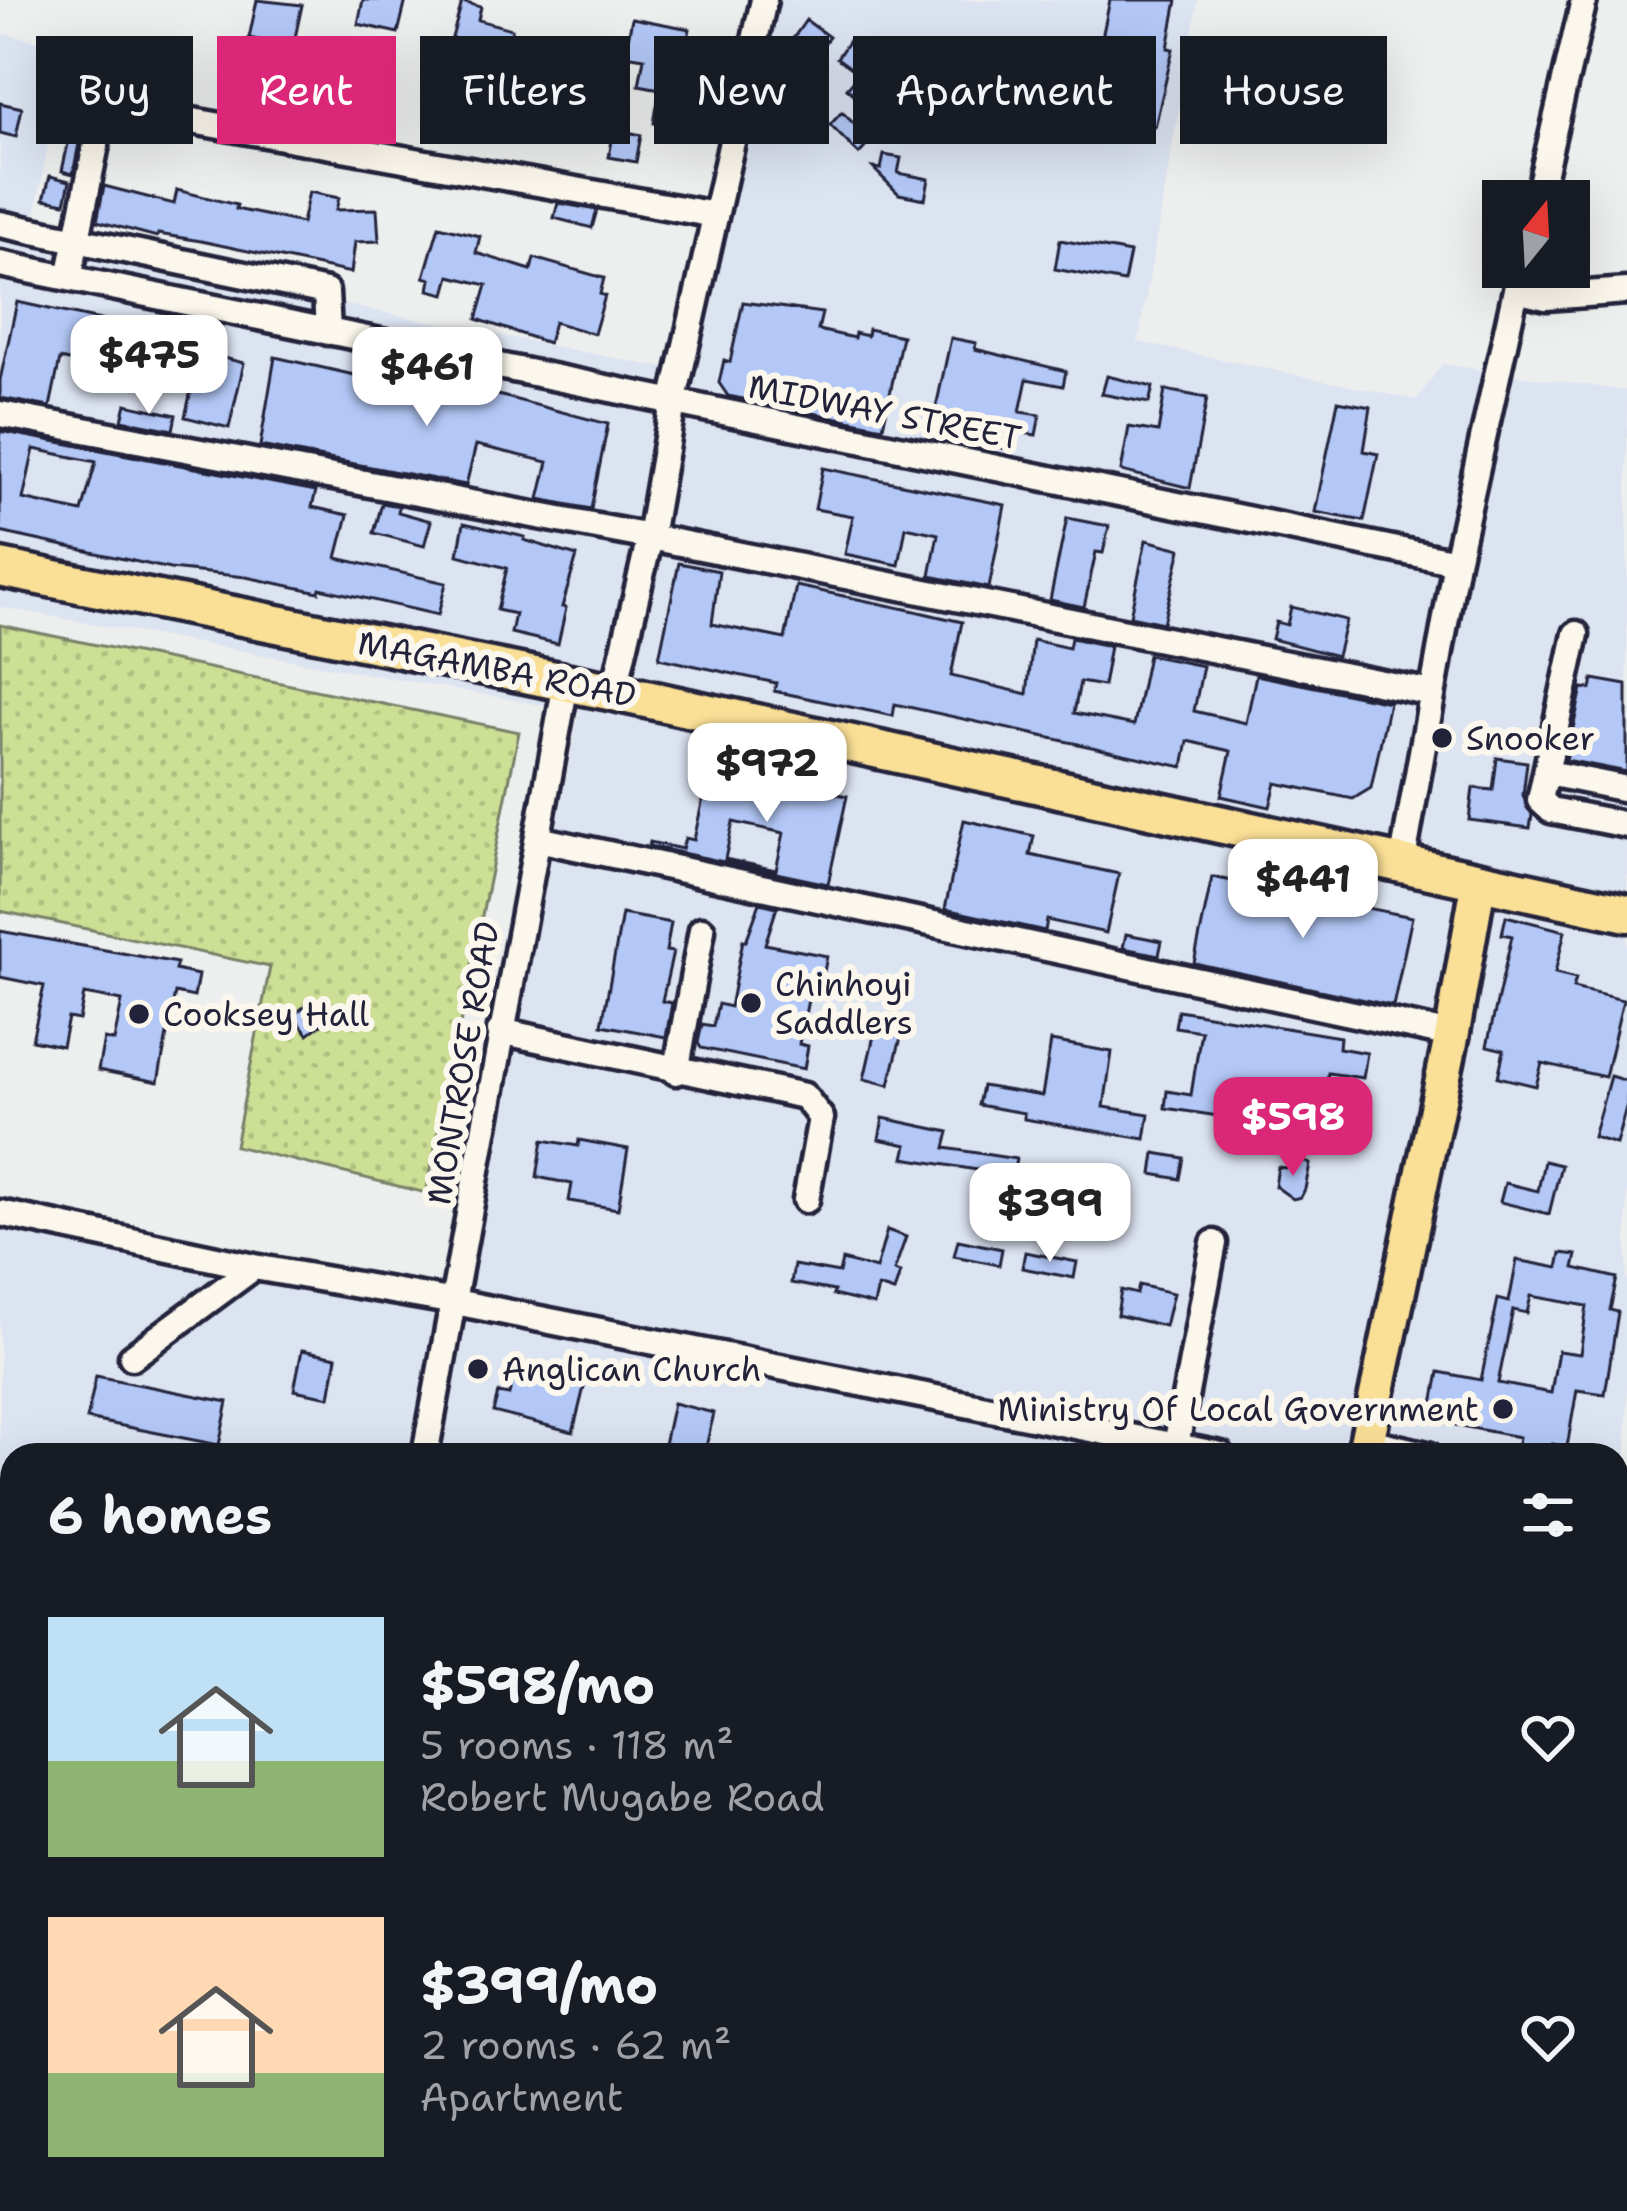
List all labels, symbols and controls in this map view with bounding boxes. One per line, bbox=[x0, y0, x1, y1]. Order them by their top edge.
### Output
chip: Buy bbox=[36, 36, 193, 144]
chip: Rent bbox=[217, 36, 396, 144]
chip: Filters bbox=[420, 36, 630, 144]
chip: New bbox=[654, 36, 829, 144]
chip: Apartment bbox=[853, 36, 1156, 144]
chip: House bbox=[1180, 36, 1387, 144]
north arrow bbox=[1482, 180, 1590, 288]
map controls bbox=[1482, 180, 1590, 288]
pin: $475 bbox=[78, 315, 220, 417]
pin: $461 bbox=[356, 327, 498, 429]
text: $475 bbox=[98, 328, 200, 380]
text: $461 bbox=[379, 340, 475, 392]
street label: MIDWAY STREET bbox=[745, 363, 1025, 461]
street label: MAGAMBA ROAD bbox=[354, 620, 640, 718]
place label: Snooker bbox=[1466, 716, 1595, 761]
pin: $972 bbox=[696, 723, 838, 825]
marker: Snooker bbox=[1429, 725, 1455, 751]
text: $972 bbox=[715, 736, 819, 788]
pin: $441 bbox=[1232, 839, 1374, 941]
text: $441 bbox=[1255, 852, 1351, 904]
street label: MONTROSE ROAD bbox=[416, 918, 510, 1208]
place label: Chinhoyi Saddlers bbox=[775, 962, 913, 1045]
marker: Chinhoyi Saddlers bbox=[738, 990, 764, 1016]
place label: Cooksey Hall bbox=[163, 992, 369, 1037]
marker: Cooksey Hall bbox=[126, 1001, 152, 1027]
pin: $598 bbox=[1222, 1077, 1364, 1179]
text: $598 bbox=[1240, 1090, 1346, 1142]
pin: $399 bbox=[979, 1163, 1121, 1265]
text: $399 bbox=[997, 1176, 1103, 1228]
place label: Anglican Church bbox=[502, 1347, 761, 1392]
marker: Anglican Church bbox=[465, 1356, 491, 1382]
place label: Ministry Of Local Government bbox=[998, 1387, 1479, 1432]
marker: Ministry Of Local Government bbox=[1490, 1396, 1516, 1422]
text: 6 homes bbox=[48, 1481, 272, 1549]
icon: filters bbox=[1515, 1482, 1581, 1548]
text: $598/mo bbox=[420, 1651, 655, 1719]
icon: home bbox=[144, 1665, 288, 1809]
icon: heart bbox=[1515, 1704, 1581, 1770]
text: 5 rooms · 118 m² bbox=[420, 1719, 734, 1771]
text: Robert Mugabe Road bbox=[420, 1771, 825, 1823]
text: $399/mo bbox=[420, 1951, 658, 2019]
icon: home bbox=[144, 1965, 288, 2109]
icon: heart bbox=[1515, 2004, 1581, 2070]
text: 2 rooms · 62 m² bbox=[420, 2019, 732, 2071]
text: Apartment bbox=[420, 2071, 623, 2123]

